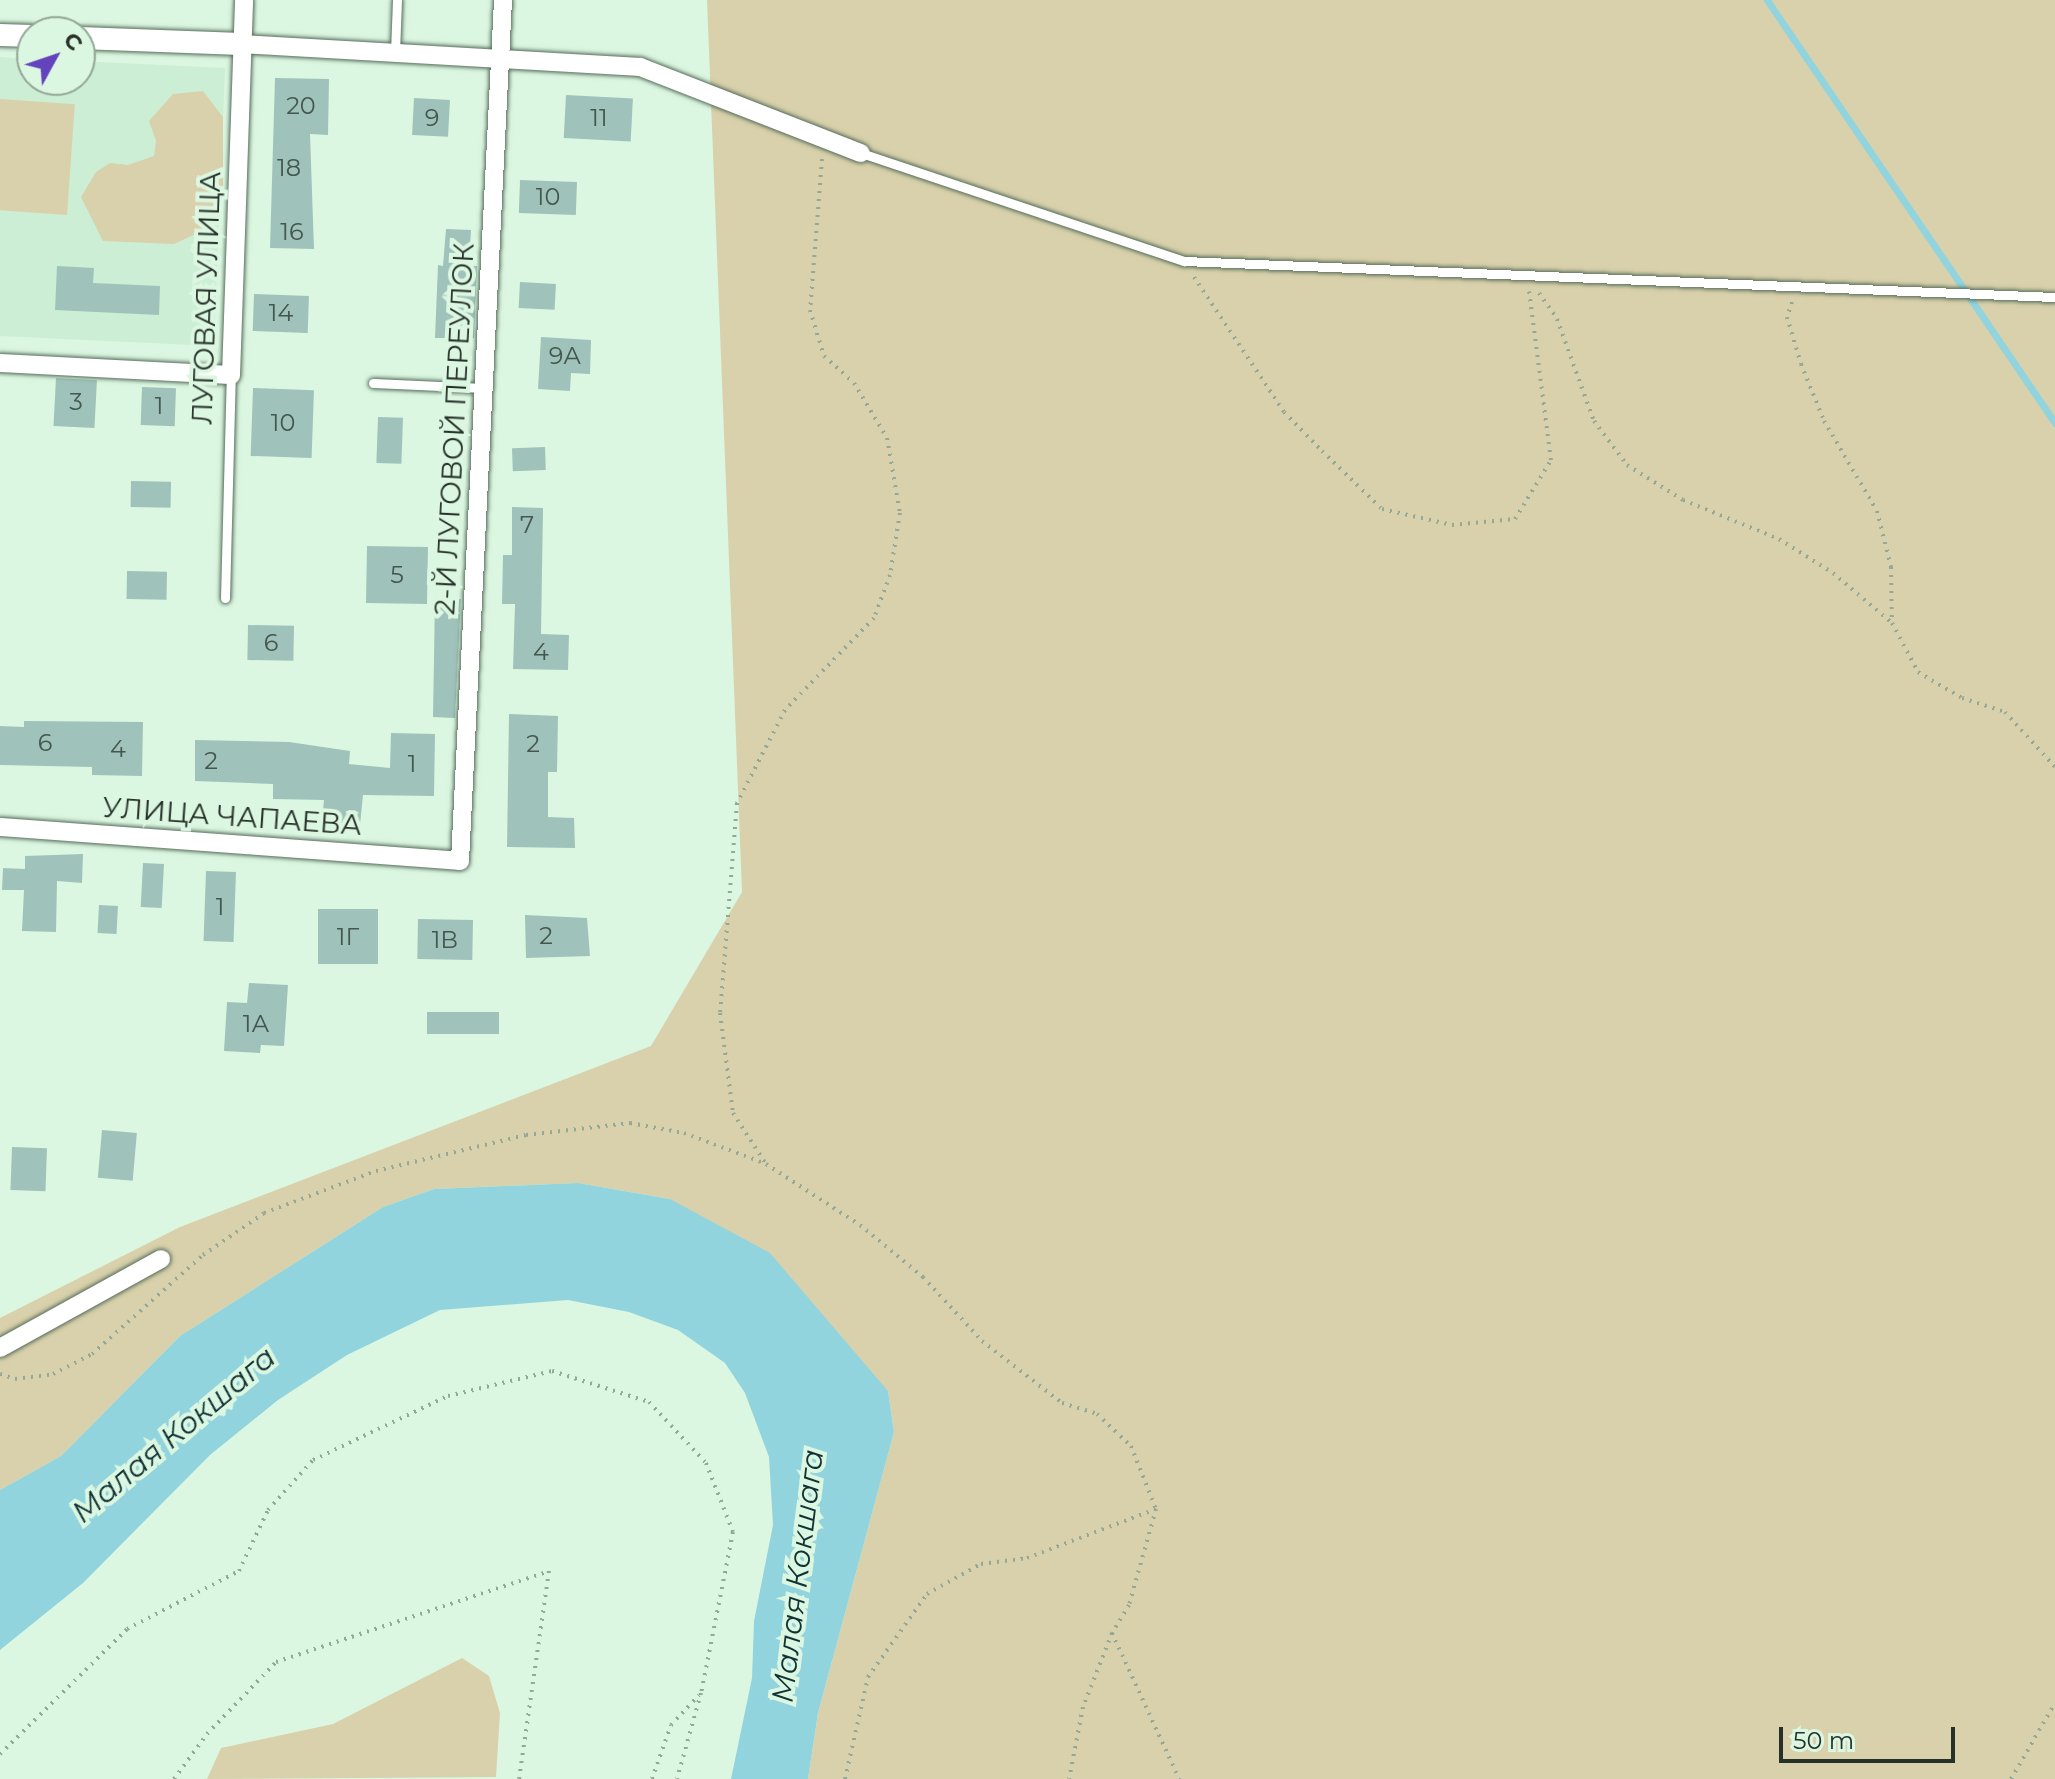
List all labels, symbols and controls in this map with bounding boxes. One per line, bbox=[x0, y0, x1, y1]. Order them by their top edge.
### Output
north arrow bbox=[16, 16, 96, 96]
text: С bbox=[58, 27, 89, 56]
house number: 20 bbox=[286, 92, 316, 120]
house number: 9 bbox=[425, 104, 439, 132]
house number: 11 bbox=[590, 104, 608, 132]
house number: 18 bbox=[277, 154, 301, 182]
street label: ЛУГОВАЯ УЛИЦА bbox=[185, 171, 227, 425]
house number: 10 bbox=[536, 183, 560, 211]
house number: 16 bbox=[280, 218, 304, 246]
street label: 2-Й ЛУГОВОЙ ПЕРЕУЛОК bbox=[427, 242, 481, 616]
house number: 14 bbox=[269, 299, 293, 327]
house number: 9А bbox=[549, 342, 581, 370]
house number: 3 bbox=[69, 388, 83, 416]
house number: 1 bbox=[155, 392, 163, 420]
house number: 10 bbox=[271, 409, 295, 437]
house number: 7 bbox=[520, 511, 534, 539]
house number: 5 bbox=[390, 561, 404, 589]
house number: 6 bbox=[264, 629, 278, 657]
house number: 4 bbox=[533, 638, 549, 666]
house number: 6 bbox=[38, 729, 52, 757]
house number: 2 bbox=[526, 730, 540, 758]
house number: 4 bbox=[110, 735, 126, 763]
house number: 2 bbox=[204, 747, 218, 775]
house number: 1 bbox=[408, 750, 416, 778]
street label: УЛИЦА ЧАПАЕВА bbox=[101, 790, 363, 842]
house number: 1 bbox=[216, 893, 224, 921]
house number: 2 bbox=[539, 922, 553, 950]
house number: 1Г bbox=[337, 923, 359, 951]
house number: 1В bbox=[432, 926, 458, 954]
house number: 1А bbox=[243, 1010, 269, 1038]
water label: Малая Кокшага bbox=[65, 1339, 283, 1531]
water label: Малая Кокшага bbox=[765, 1447, 831, 1705]
scale bar bbox=[1783, 1711, 1959, 1761]
text: 50 m bbox=[1793, 1726, 1854, 1755]

